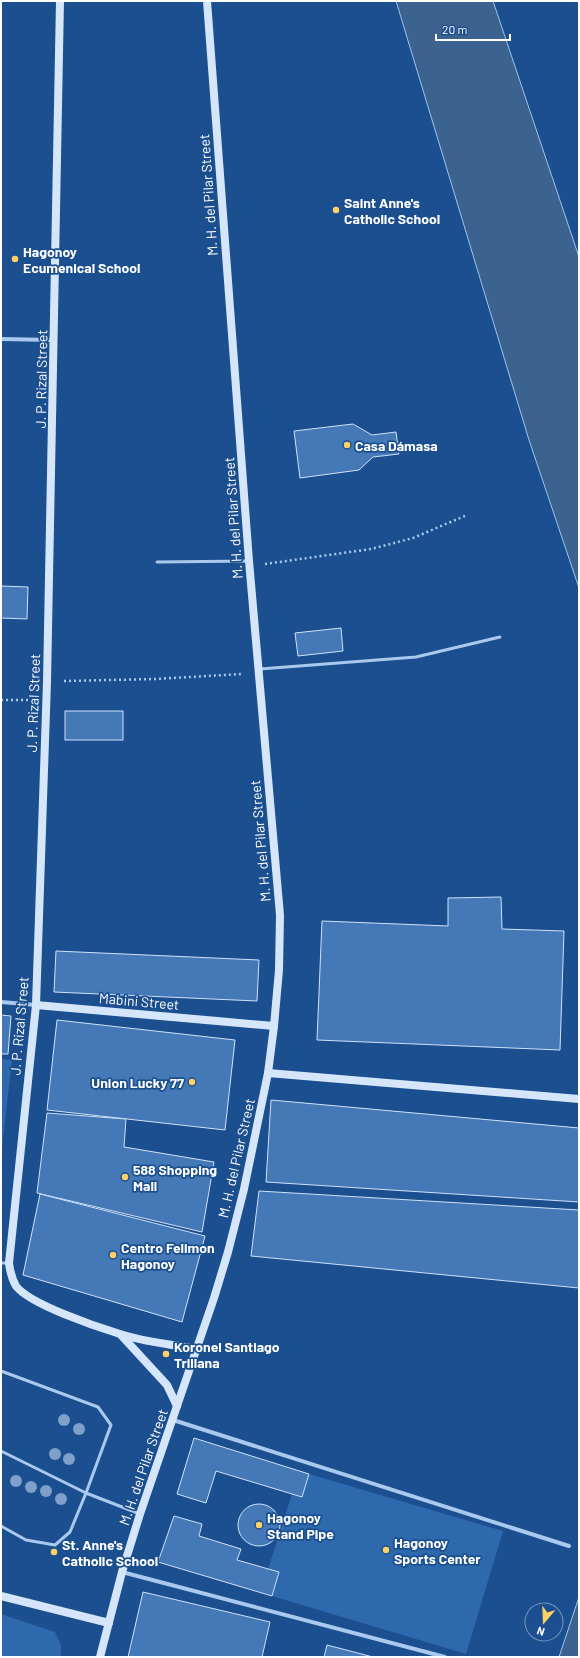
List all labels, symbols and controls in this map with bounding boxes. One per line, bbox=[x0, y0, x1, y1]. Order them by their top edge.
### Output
scale bar bbox=[436, 16, 510, 42]
text: 20 m bbox=[442, 22, 468, 36]
street label: M. H. del Pilar Street bbox=[195, 134, 221, 256]
place label: Saint Anne's Catholic School bbox=[344, 194, 440, 227]
marker: Saint Anne's Catholic School bbox=[331, 205, 341, 215]
place label: Hagonoy Ecumenical School bbox=[23, 243, 140, 276]
marker: Hagonoy Ecumenical School bbox=[10, 254, 20, 264]
street label: J. P. Rizal Street bbox=[32, 329, 50, 429]
place label: Casa Dámasa bbox=[355, 437, 438, 454]
marker: Casa Dámasa bbox=[342, 440, 352, 450]
street label: M. H. del Pilar Street bbox=[220, 457, 246, 579]
street label: J. P. Rizal Street bbox=[23, 653, 43, 753]
street label: M. H. del Pilar Street bbox=[246, 779, 274, 903]
street label: J. P. Rizal Street bbox=[6, 976, 32, 1076]
street label: Mabini Street bbox=[98, 989, 180, 1013]
place label: Union Lucky 77 bbox=[91, 1074, 184, 1091]
marker: Union Lucky 77 bbox=[187, 1077, 197, 1087]
street label: M. H. del Pilar Street bbox=[214, 1097, 258, 1219]
place label: 588 Shopping Mall bbox=[133, 1161, 217, 1194]
marker: 588 Shopping Mall bbox=[120, 1172, 130, 1182]
place label: Centro Felimon Hagonoy bbox=[121, 1239, 215, 1272]
marker: Centro Felimon Hagonoy bbox=[108, 1250, 118, 1260]
place label: Koronel Santiago Trillana bbox=[174, 1338, 280, 1371]
marker: Koronel Santiago Trillana bbox=[161, 1349, 171, 1359]
street label: M. H. del Pilar Street bbox=[115, 1407, 171, 1527]
place label: Hagonoy Stand Pipe bbox=[267, 1509, 334, 1542]
marker: Hagonoy Stand Pipe bbox=[254, 1520, 264, 1530]
place label: Hagonoy Sports Center bbox=[394, 1534, 481, 1567]
place label: St. Anne's Catholic School bbox=[62, 1536, 158, 1569]
marker: Hagonoy Sports Center bbox=[381, 1545, 391, 1555]
marker: St. Anne's Catholic School bbox=[49, 1547, 59, 1557]
north arrow bbox=[524, 1602, 564, 1642]
text: N bbox=[535, 1625, 546, 1639]

